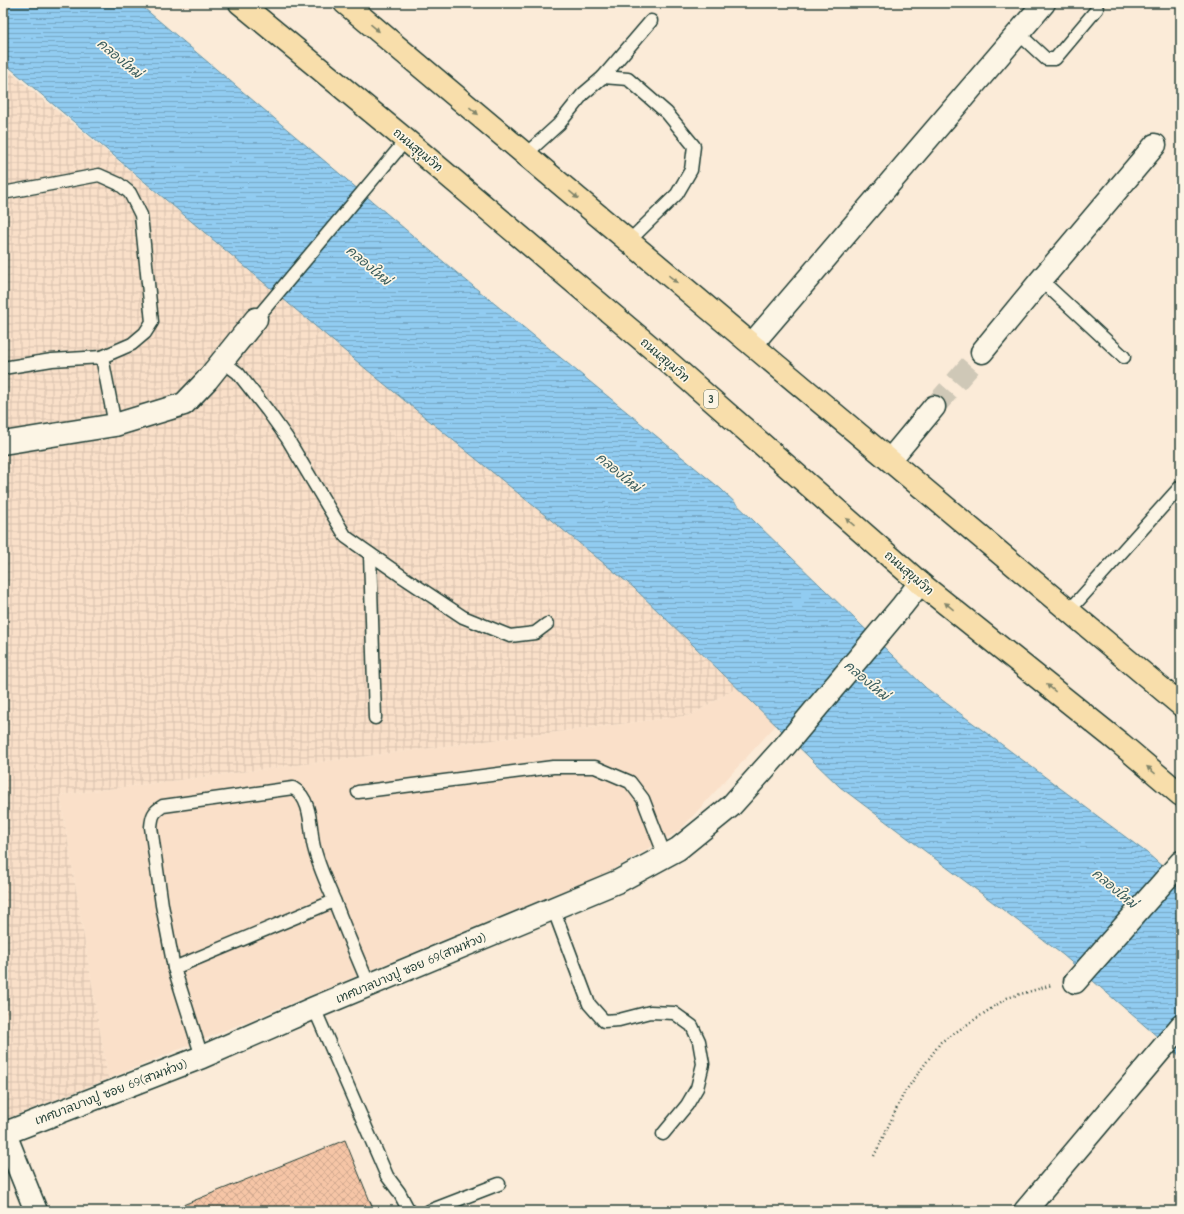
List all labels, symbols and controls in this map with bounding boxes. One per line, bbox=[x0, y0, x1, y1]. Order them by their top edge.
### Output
one-way arrow bbox=[369, 24, 380, 33]
water label: คลองใหม่ bbox=[95, 35, 148, 83]
one-way arrow bbox=[469, 107, 480, 116]
street label: ถนนสุขุมวิท bbox=[389, 125, 445, 176]
one-way arrow bbox=[568, 191, 579, 200]
water label: คลองใหม่ bbox=[344, 242, 397, 290]
one-way arrow bbox=[668, 275, 678, 283]
street label: ถนนสุขุมวิท bbox=[636, 335, 692, 386]
road number: 3 bbox=[704, 390, 718, 408]
water label: คลองใหม่ bbox=[594, 449, 647, 497]
one-way arrow bbox=[845, 517, 856, 526]
street label: ถนนสุขุมวิท bbox=[880, 548, 936, 599]
one-way arrow bbox=[944, 602, 955, 611]
water label: คลองใหม่ bbox=[842, 657, 895, 705]
one-way arrow bbox=[1045, 683, 1056, 692]
one-way arrow bbox=[1146, 765, 1157, 774]
water label: คลองใหม่ bbox=[1090, 865, 1143, 913]
street label: เทศบาลบางปู ซอย 69(สามห่วง) bbox=[333, 929, 489, 1008]
street label: เทศบาลบางปู ซอย 69(สามห่วง) bbox=[33, 1056, 190, 1129]

